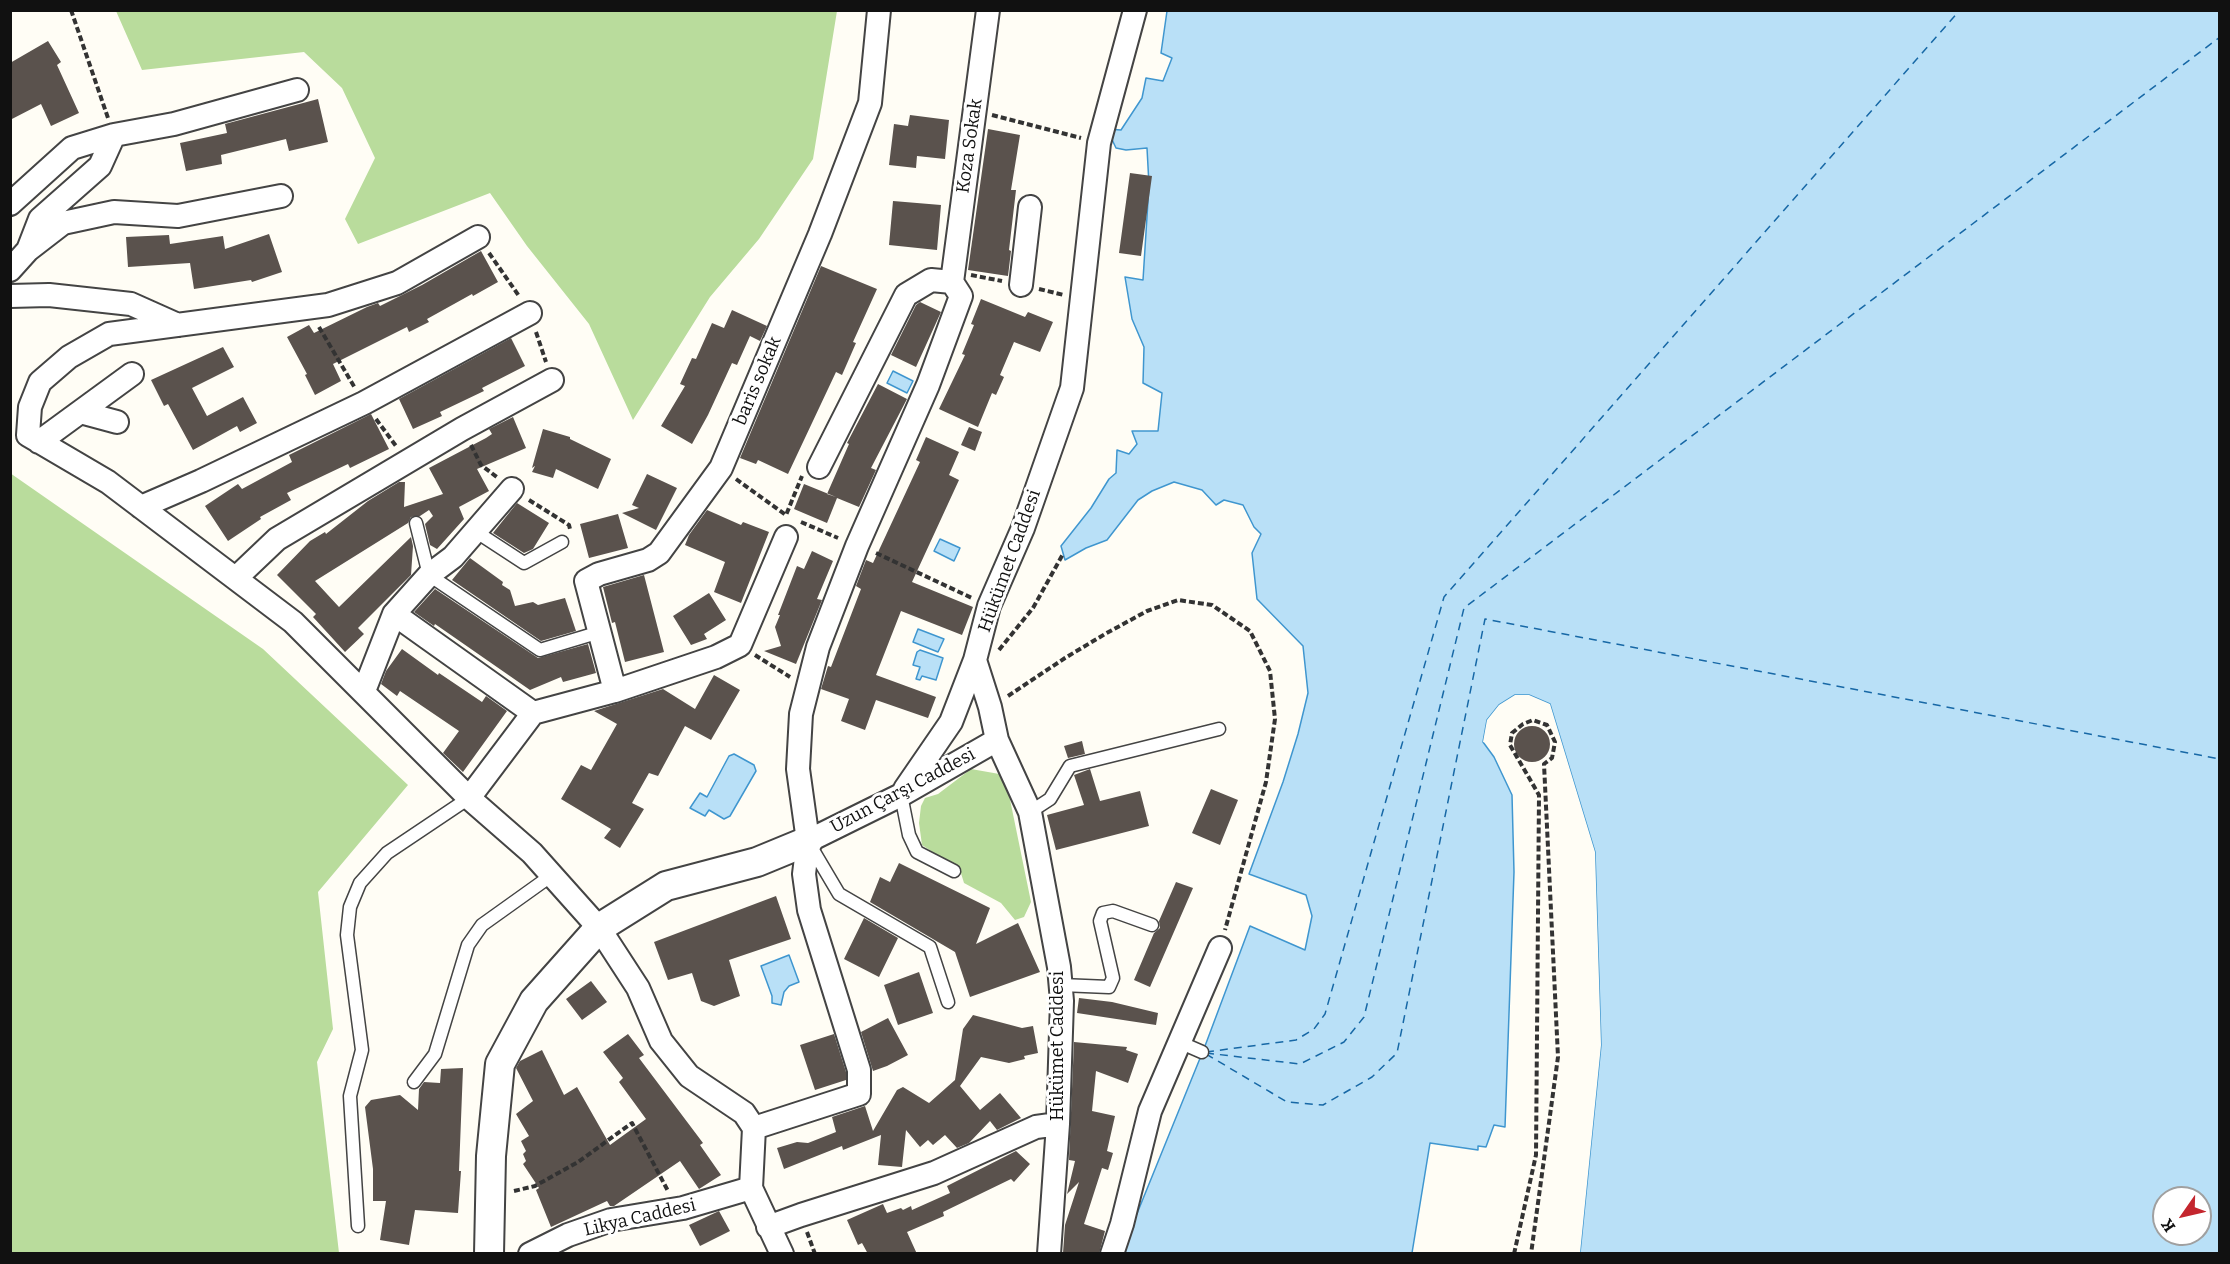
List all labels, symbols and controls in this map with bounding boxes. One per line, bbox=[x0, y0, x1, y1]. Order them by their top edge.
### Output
street label: Koza Sokak bbox=[953, 97, 987, 195]
street label: baris sokak bbox=[730, 333, 786, 429]
street label: Hükümet Caddesi bbox=[974, 487, 1046, 635]
street label: Uzun Çarşı Caddesi bbox=[827, 744, 979, 838]
street label: Hükümet Caddesi bbox=[1047, 971, 1069, 1121]
north arrow bbox=[2152, 1186, 2212, 1246]
street label: Likya Caddesi bbox=[582, 1195, 698, 1241]
text: K bbox=[2157, 1215, 2179, 1235]

